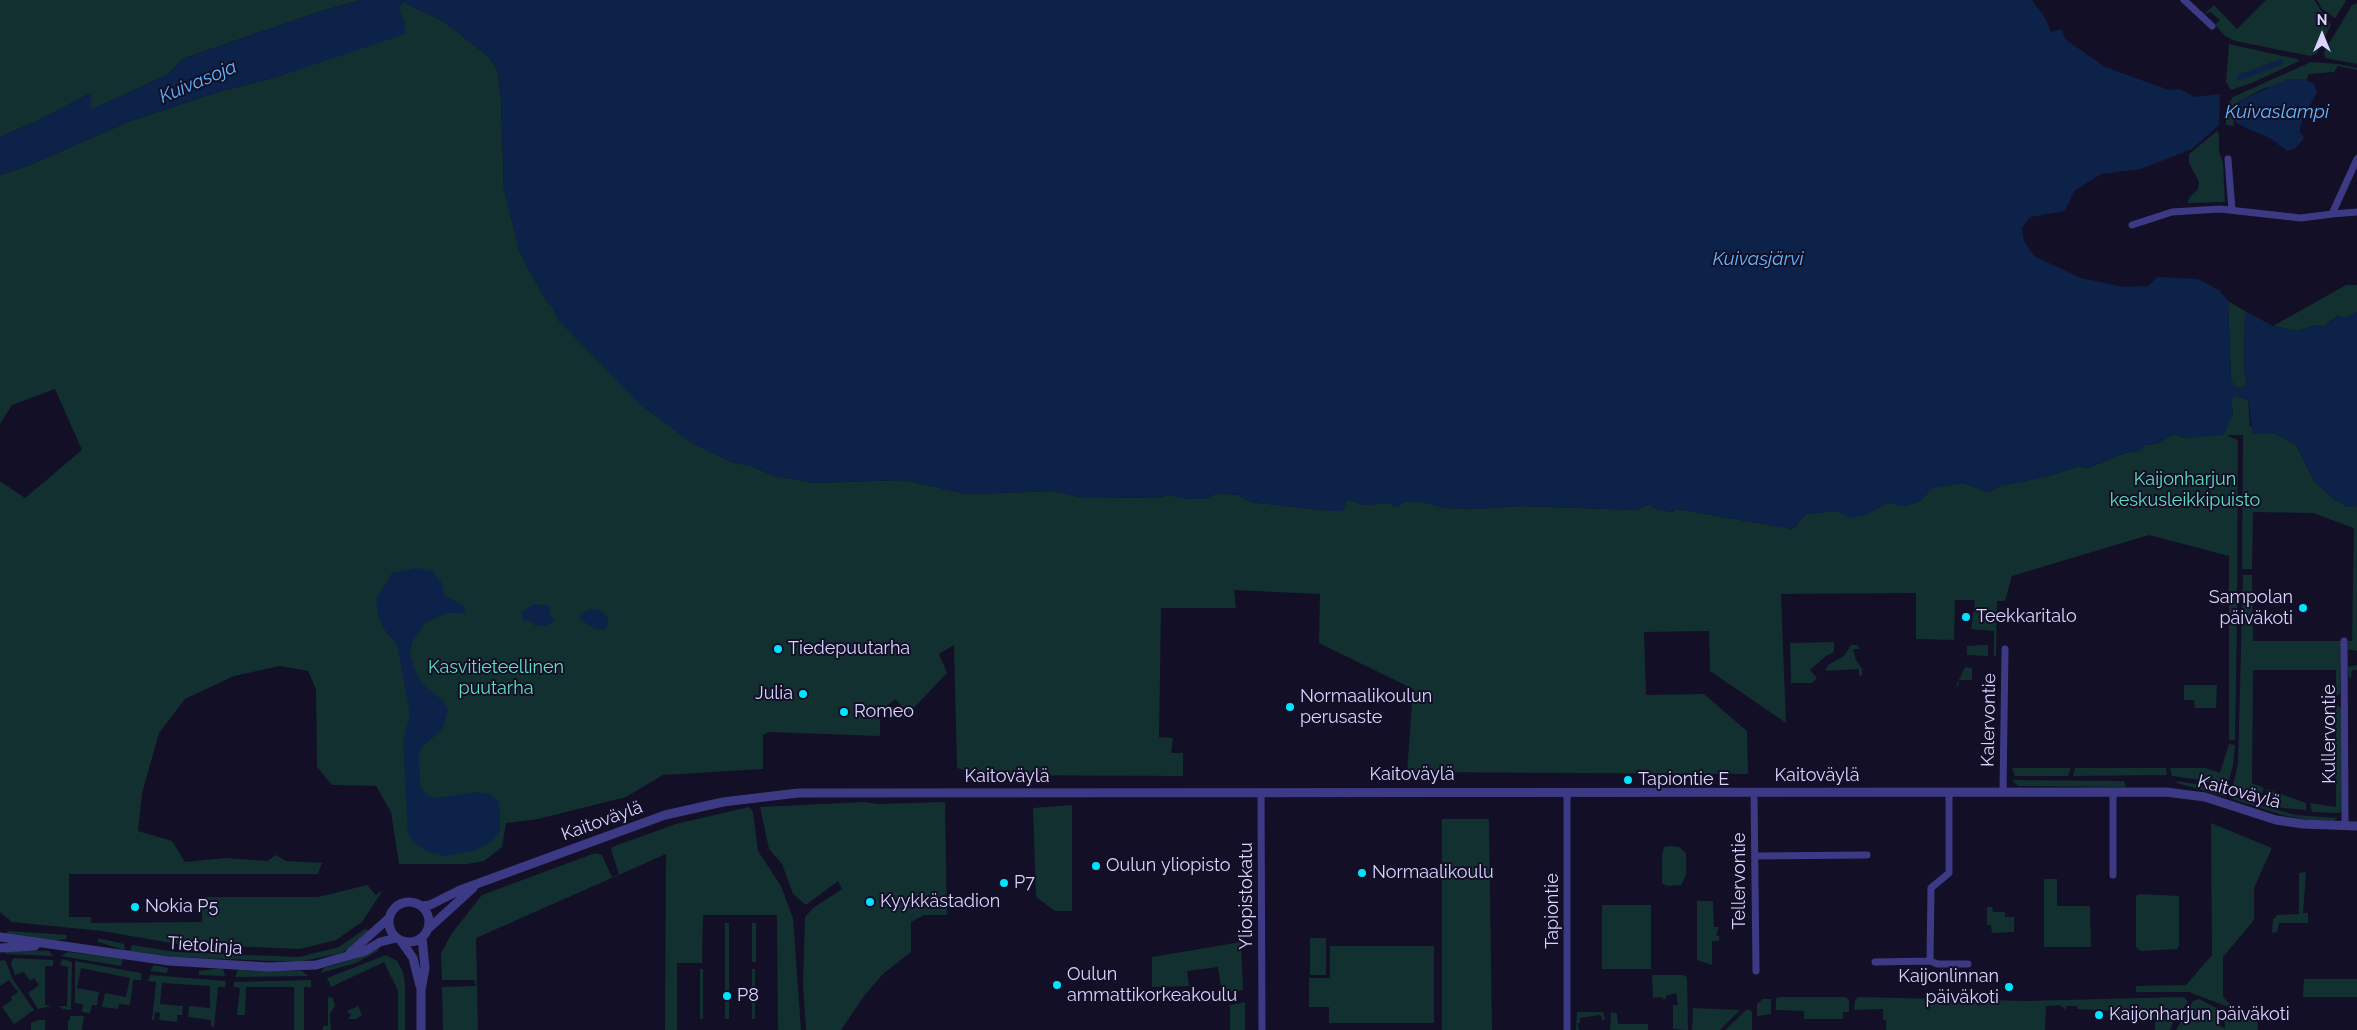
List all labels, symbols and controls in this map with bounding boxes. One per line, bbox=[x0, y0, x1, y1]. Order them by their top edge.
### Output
north arrow bbox=[2297, 10, 2347, 60]
text: N bbox=[2317, 12, 2327, 28]
water label: Kuivasoja bbox=[156, 55, 240, 109]
water label: Kuivaslampi bbox=[2225, 101, 2329, 123]
water label: Kuivasjärvi bbox=[1712, 248, 1804, 270]
park label: Kaijonharjun keskusleikkipuisto bbox=[2110, 469, 2260, 512]
place label: Sampolan päiväkoti bbox=[2209, 587, 2293, 630]
marker: Sampolan päiväkoti bbox=[2297, 602, 2309, 614]
place label: Teekkaritalo bbox=[1976, 606, 2077, 628]
marker: Teekkaritalo bbox=[1960, 611, 1972, 623]
place label: Tiedepuutarha bbox=[788, 638, 910, 660]
marker: Tiedepuutarha bbox=[772, 643, 784, 655]
park label: Kasvitieteellinen puutarha bbox=[428, 657, 564, 700]
street label: Kalervontie bbox=[1977, 673, 2001, 767]
place label: Julia bbox=[755, 683, 793, 705]
street label: Kullervontie bbox=[2319, 684, 2341, 784]
place label: Normaalikoulun perusaste bbox=[1300, 686, 1432, 729]
marker: Julia bbox=[797, 688, 809, 700]
place label: Romeo bbox=[854, 701, 914, 723]
marker: Normaalikoulun perusaste bbox=[1284, 701, 1296, 713]
marker: Romeo bbox=[838, 706, 850, 718]
street label: Kaitoväylä bbox=[1370, 764, 1454, 786]
street label: Kaitoväylä bbox=[1775, 765, 1859, 787]
street label: Kaitoväylä bbox=[965, 766, 1049, 788]
place label: Tapiontie E bbox=[1638, 769, 1729, 791]
street label: Kaitoväylä bbox=[2195, 771, 2283, 813]
marker: Tapiontie E bbox=[1622, 774, 1634, 786]
street label: Kaitoväylä bbox=[558, 796, 646, 846]
street label: Tellervontie bbox=[1729, 832, 1751, 930]
street label: Yliopistokatu bbox=[1236, 842, 1258, 950]
place label: Oulun yliopisto bbox=[1106, 855, 1230, 877]
marker: Oulun yliopisto bbox=[1090, 860, 1102, 872]
place label: Normaalikoulu bbox=[1372, 862, 1494, 884]
marker: Normaalikoulu bbox=[1356, 867, 1368, 879]
place label: P7 bbox=[1014, 872, 1035, 894]
street label: Tapiontie bbox=[1542, 873, 1564, 949]
marker: P7 bbox=[998, 877, 1010, 889]
place label: Kyykkästadion bbox=[880, 891, 1000, 913]
place label: Nokia P5 bbox=[145, 896, 218, 918]
marker: Kyykkästadion bbox=[864, 896, 876, 908]
marker: Nokia P5 bbox=[129, 901, 141, 913]
street label: Tietolinja bbox=[167, 933, 243, 959]
place label: Oulun ammattikorkeakoulu bbox=[1067, 964, 1237, 1006]
place label: Kaijonlinnan päiväkoti bbox=[1898, 966, 1999, 1009]
marker: Oulun ammattikorkeakoulu bbox=[1051, 979, 1063, 991]
marker: Kaijonlinnan päiväkoti bbox=[2003, 981, 2015, 993]
place label: P8 bbox=[737, 985, 759, 1007]
marker: P8 bbox=[721, 990, 733, 1002]
place label: Kaijonharjun päiväkoti bbox=[2109, 1004, 2290, 1026]
marker: Kaijonharjun päiväkoti bbox=[2093, 1009, 2105, 1021]

